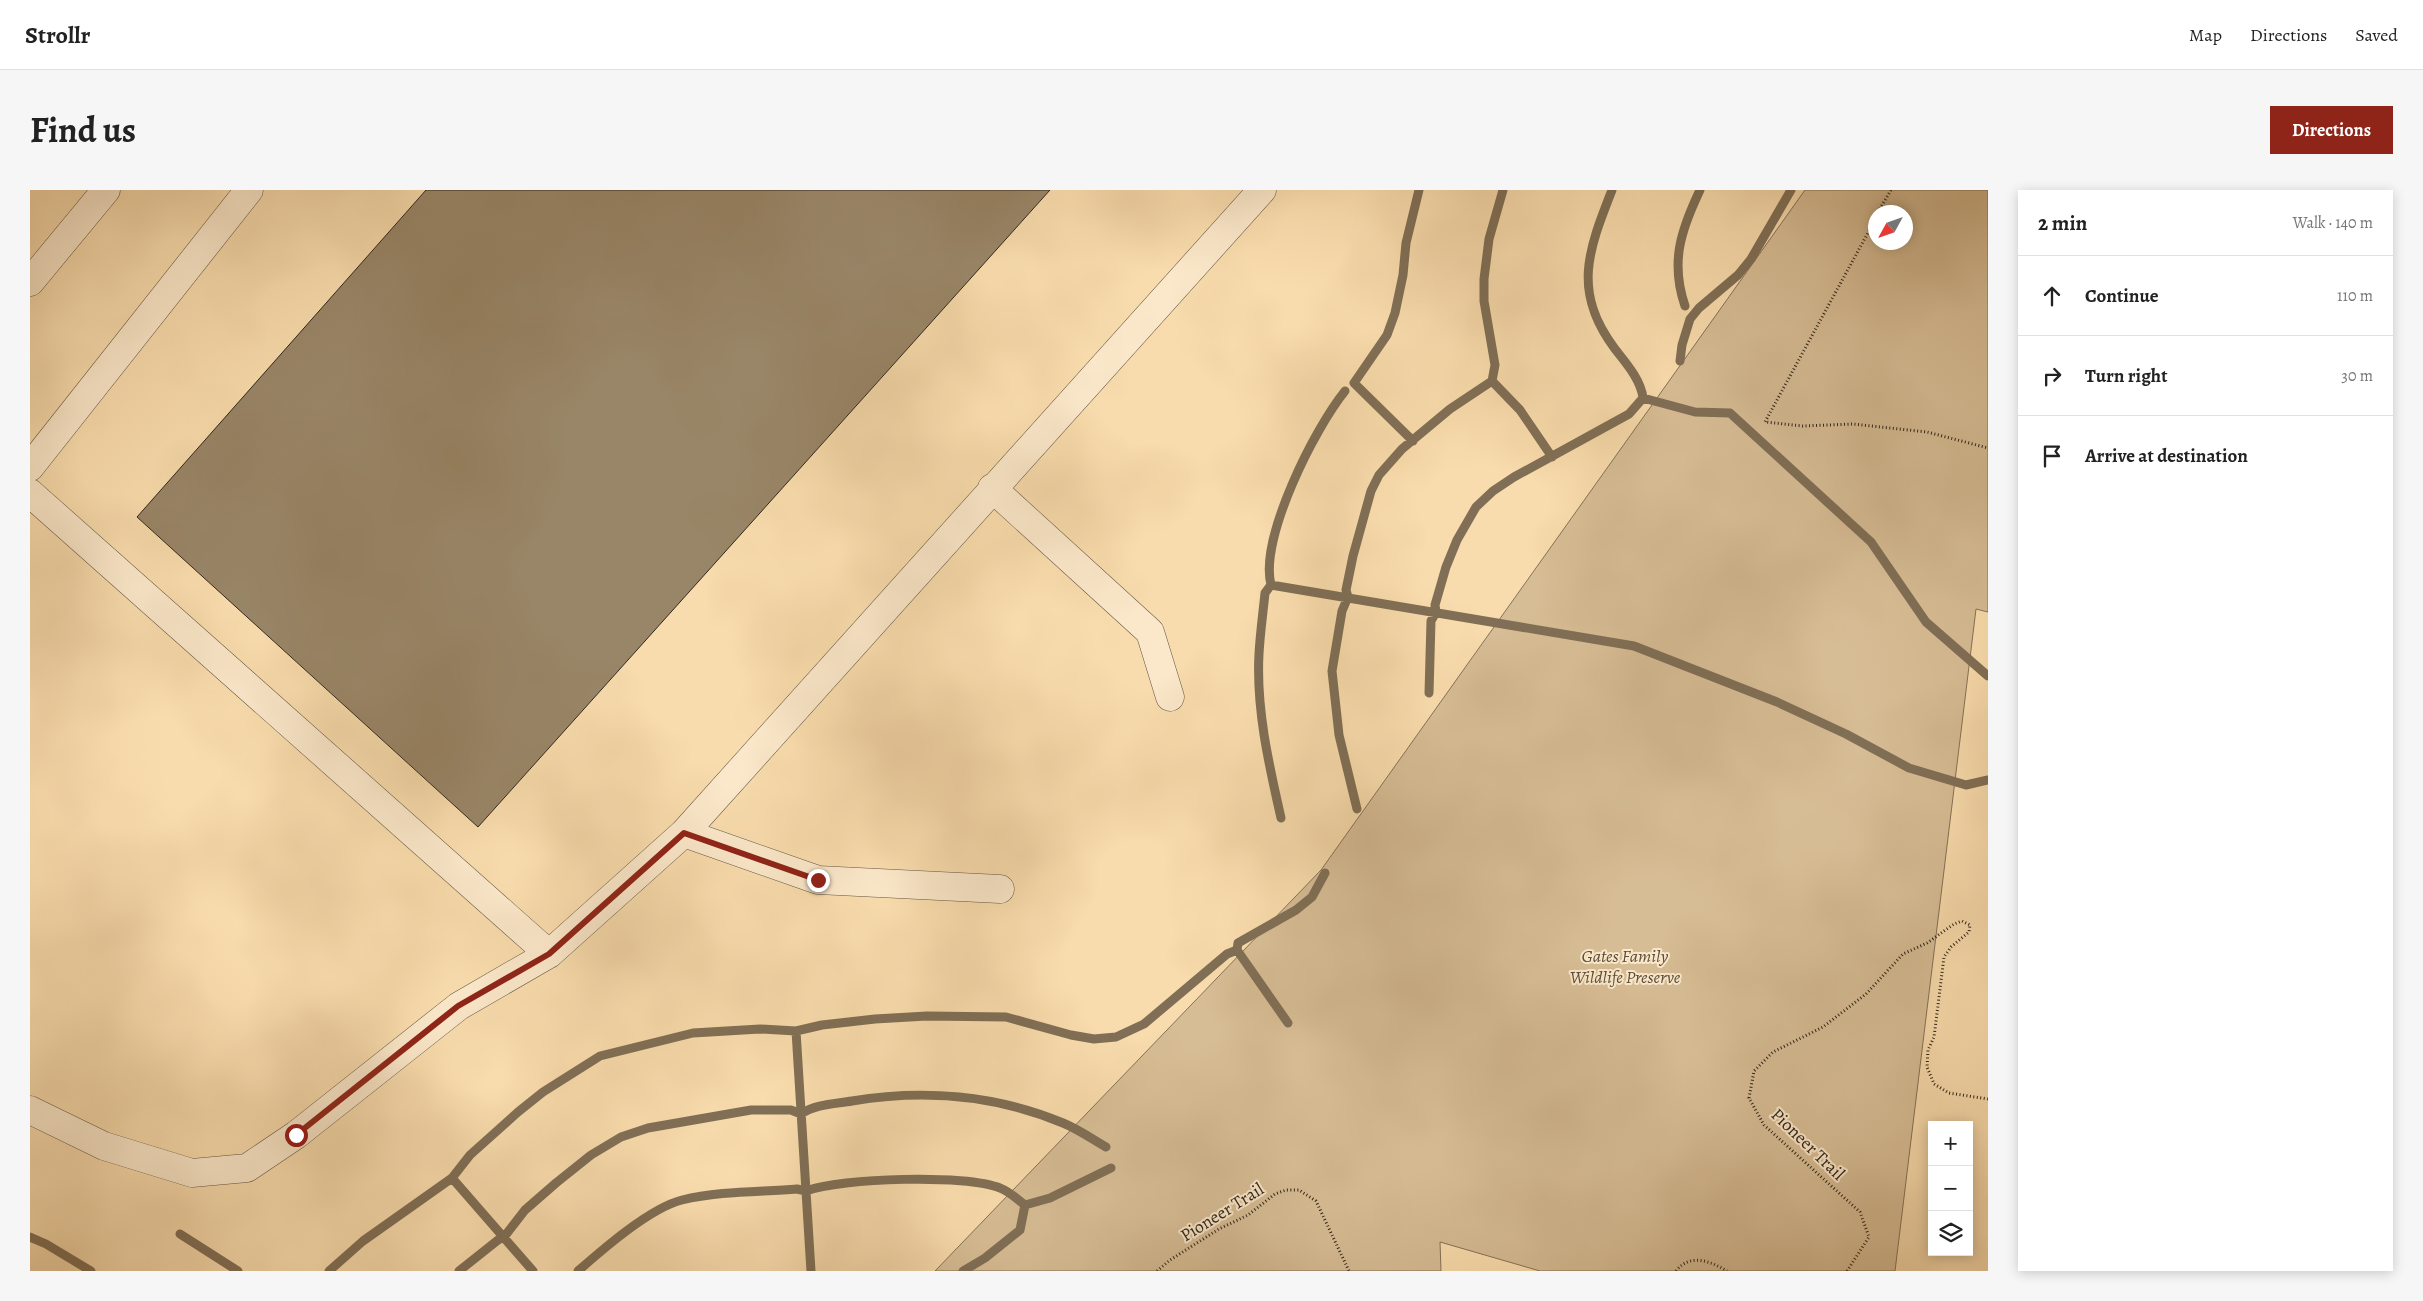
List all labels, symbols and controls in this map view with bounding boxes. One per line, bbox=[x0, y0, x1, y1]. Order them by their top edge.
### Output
text: Strollr bbox=[25, 19, 90, 51]
text: Map bbox=[2189, 23, 2222, 47]
text: Directions bbox=[2250, 23, 2327, 47]
text: Saved bbox=[2355, 23, 2398, 47]
text: Find us bbox=[30, 106, 136, 154]
button: Directions bbox=[2270, 106, 2393, 154]
north arrow bbox=[1868, 205, 1913, 250]
text: 2 min bbox=[2038, 209, 2087, 237]
text: Walk · 140 m bbox=[2293, 212, 2373, 234]
icon: ahead bbox=[2038, 282, 2066, 310]
text: Continue bbox=[2085, 283, 2159, 309]
text: 110 m bbox=[2337, 285, 2373, 307]
icon: right bbox=[2038, 362, 2066, 390]
text: Turn right bbox=[2085, 363, 2167, 389]
text: 30 m bbox=[2341, 365, 2373, 387]
icon: arrive bbox=[2038, 442, 2066, 470]
text: Arrive at destination bbox=[2085, 443, 2248, 469]
route end bbox=[807, 869, 830, 892]
park label: Gates Family Wildlife Preserve bbox=[1570, 944, 1681, 989]
street label: Pioneer Trail bbox=[1766, 1103, 1851, 1186]
map controls bbox=[1928, 1121, 1973, 1256]
button: + bbox=[1928, 1121, 1973, 1166]
route start bbox=[285, 1124, 308, 1147]
button: − bbox=[1928, 1166, 1973, 1211]
street label: Pioneer Trail bbox=[1176, 1177, 1269, 1247]
button: layers bbox=[1928, 1211, 1973, 1256]

